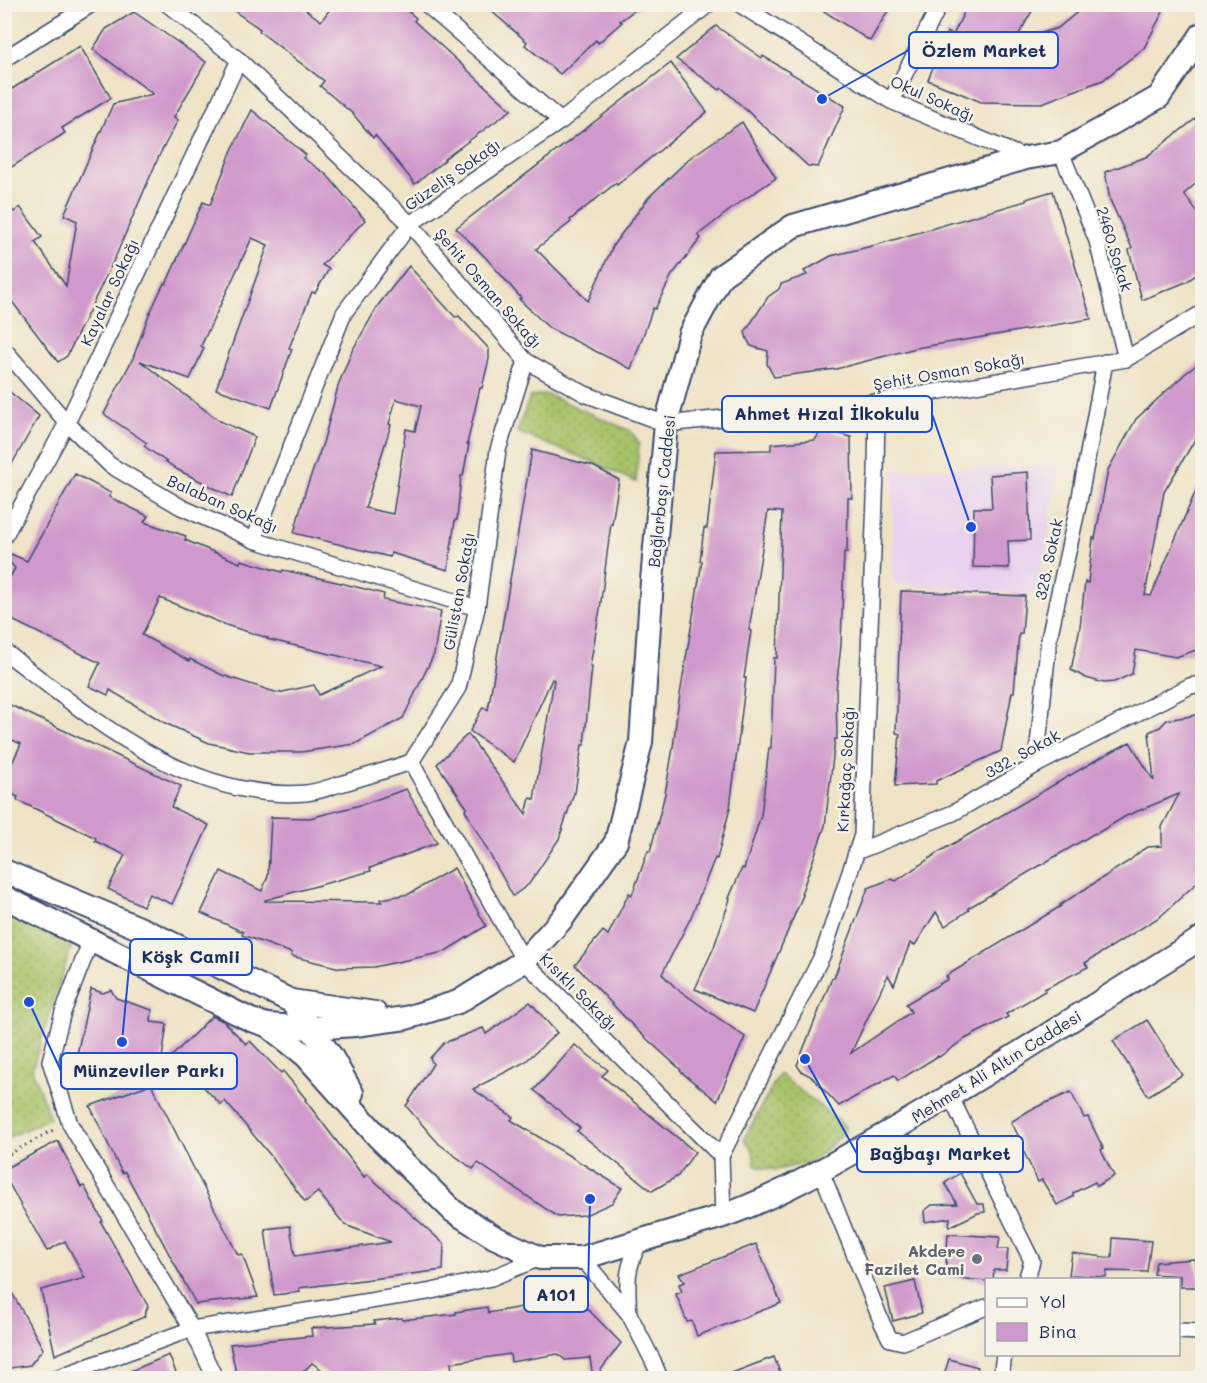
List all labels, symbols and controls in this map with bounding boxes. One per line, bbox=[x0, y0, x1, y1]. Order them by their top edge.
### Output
callout: Özlem Market bbox=[909, 32, 1058, 68]
text: Özlem Market bbox=[922, 38, 1046, 62]
street label: Okul Sokağı bbox=[887, 70, 979, 126]
street label: Güzeliş Sokağı bbox=[400, 133, 504, 215]
street label: 2460.Sokak bbox=[1092, 204, 1138, 294]
street label: Şehit Osman Sokağı bbox=[431, 223, 547, 353]
street label: Kayalar Sokağı bbox=[75, 235, 143, 349]
street label: Şehit Osman Sokağı bbox=[872, 347, 1026, 395]
callout: Ahmet Hızal İlkokulu bbox=[722, 396, 932, 432]
text: Ahmet Hızal İlkokulu bbox=[734, 401, 920, 425]
street label: Bağlarbaşı Caddesi bbox=[643, 414, 679, 568]
street label: Balaban Sokağı bbox=[164, 469, 282, 537]
street label: 328. Sokak bbox=[1029, 516, 1067, 602]
street label: Gülistan Sokağı bbox=[437, 530, 479, 652]
street label: Kırkağaç Sokağı bbox=[831, 705, 859, 833]
street label: 332. Sokak bbox=[981, 724, 1063, 782]
callout: Köşk Camii bbox=[130, 939, 252, 975]
text: Köşk Camii bbox=[142, 944, 240, 968]
street label: Kısıklı Sokağı bbox=[536, 948, 622, 1034]
street label: Mehmet Ali Altın Caddesi bbox=[907, 1005, 1085, 1127]
callout: Münzeviler Parkı bbox=[61, 1053, 237, 1089]
text: Münzeviler Parkı bbox=[73, 1058, 225, 1082]
callout: Bağbaşı Market bbox=[857, 1136, 1023, 1172]
text: Bağbaşı Market bbox=[869, 1141, 1011, 1165]
place label: Akdere Fazilet Cami bbox=[864, 1240, 965, 1279]
marker: Akdere Fazilet Cami bbox=[970, 1252, 984, 1266]
callout: A101 bbox=[524, 1276, 588, 1312]
legend bbox=[985, 1278, 1180, 1356]
text: A101 bbox=[536, 1282, 576, 1306]
text: Yol bbox=[1039, 1289, 1066, 1313]
text: Bina bbox=[1039, 1319, 1077, 1343]

